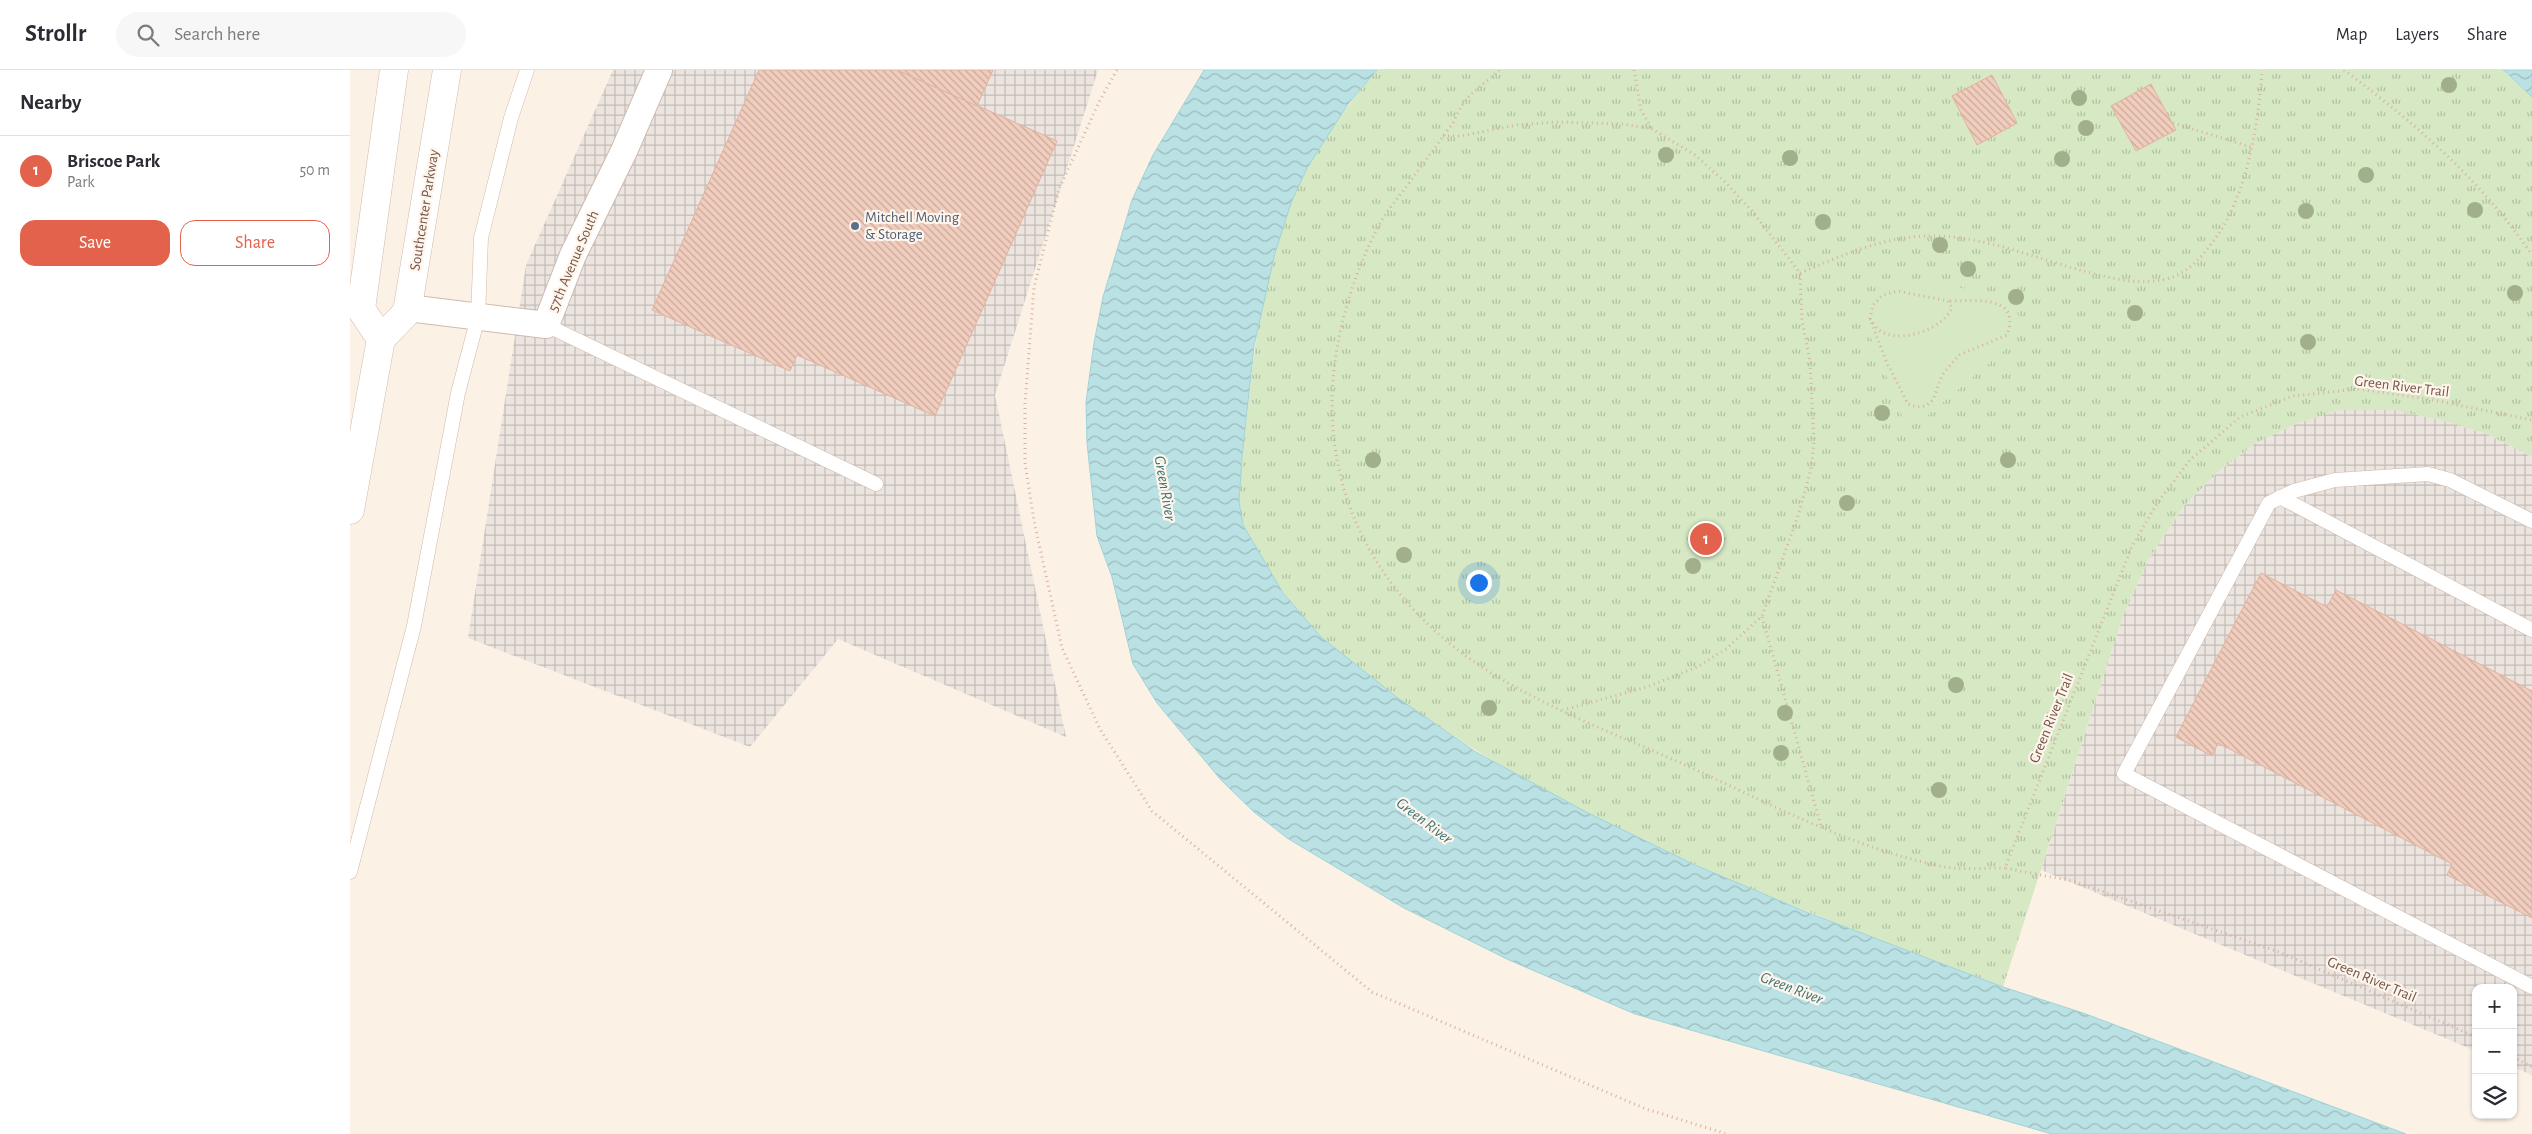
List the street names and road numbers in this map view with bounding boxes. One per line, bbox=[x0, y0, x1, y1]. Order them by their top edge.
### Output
street label: Southcenter Parkway bbox=[408, 148, 442, 272]
street label: 57th Avenue South bbox=[545, 208, 601, 314]
street label: Green River Trail bbox=[2354, 373, 2450, 400]
street label: Green River Trail bbox=[2027, 671, 2076, 765]
street label: Green River Trail bbox=[2325, 954, 2419, 1005]

